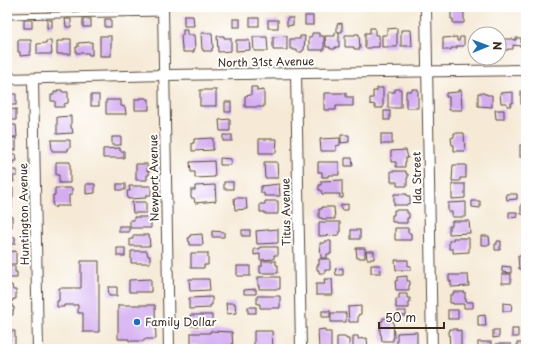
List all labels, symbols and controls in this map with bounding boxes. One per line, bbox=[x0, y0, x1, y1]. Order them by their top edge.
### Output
north arrow bbox=[467, 26, 507, 66]
text: N bbox=[489, 41, 506, 51]
street label: North 31st Avenue bbox=[218, 52, 314, 71]
street label: Newport Avenue bbox=[144, 134, 163, 222]
street label: Ida Street bbox=[408, 151, 425, 204]
street label: Huntington Avenue bbox=[14, 163, 33, 265]
street label: Titus Avenue bbox=[276, 178, 295, 246]
scale bar bbox=[379, 304, 444, 330]
text: 50 m bbox=[385, 308, 416, 326]
place label: Family Dollar bbox=[145, 313, 216, 330]
marker: Family Dollar bbox=[132, 317, 142, 327]

